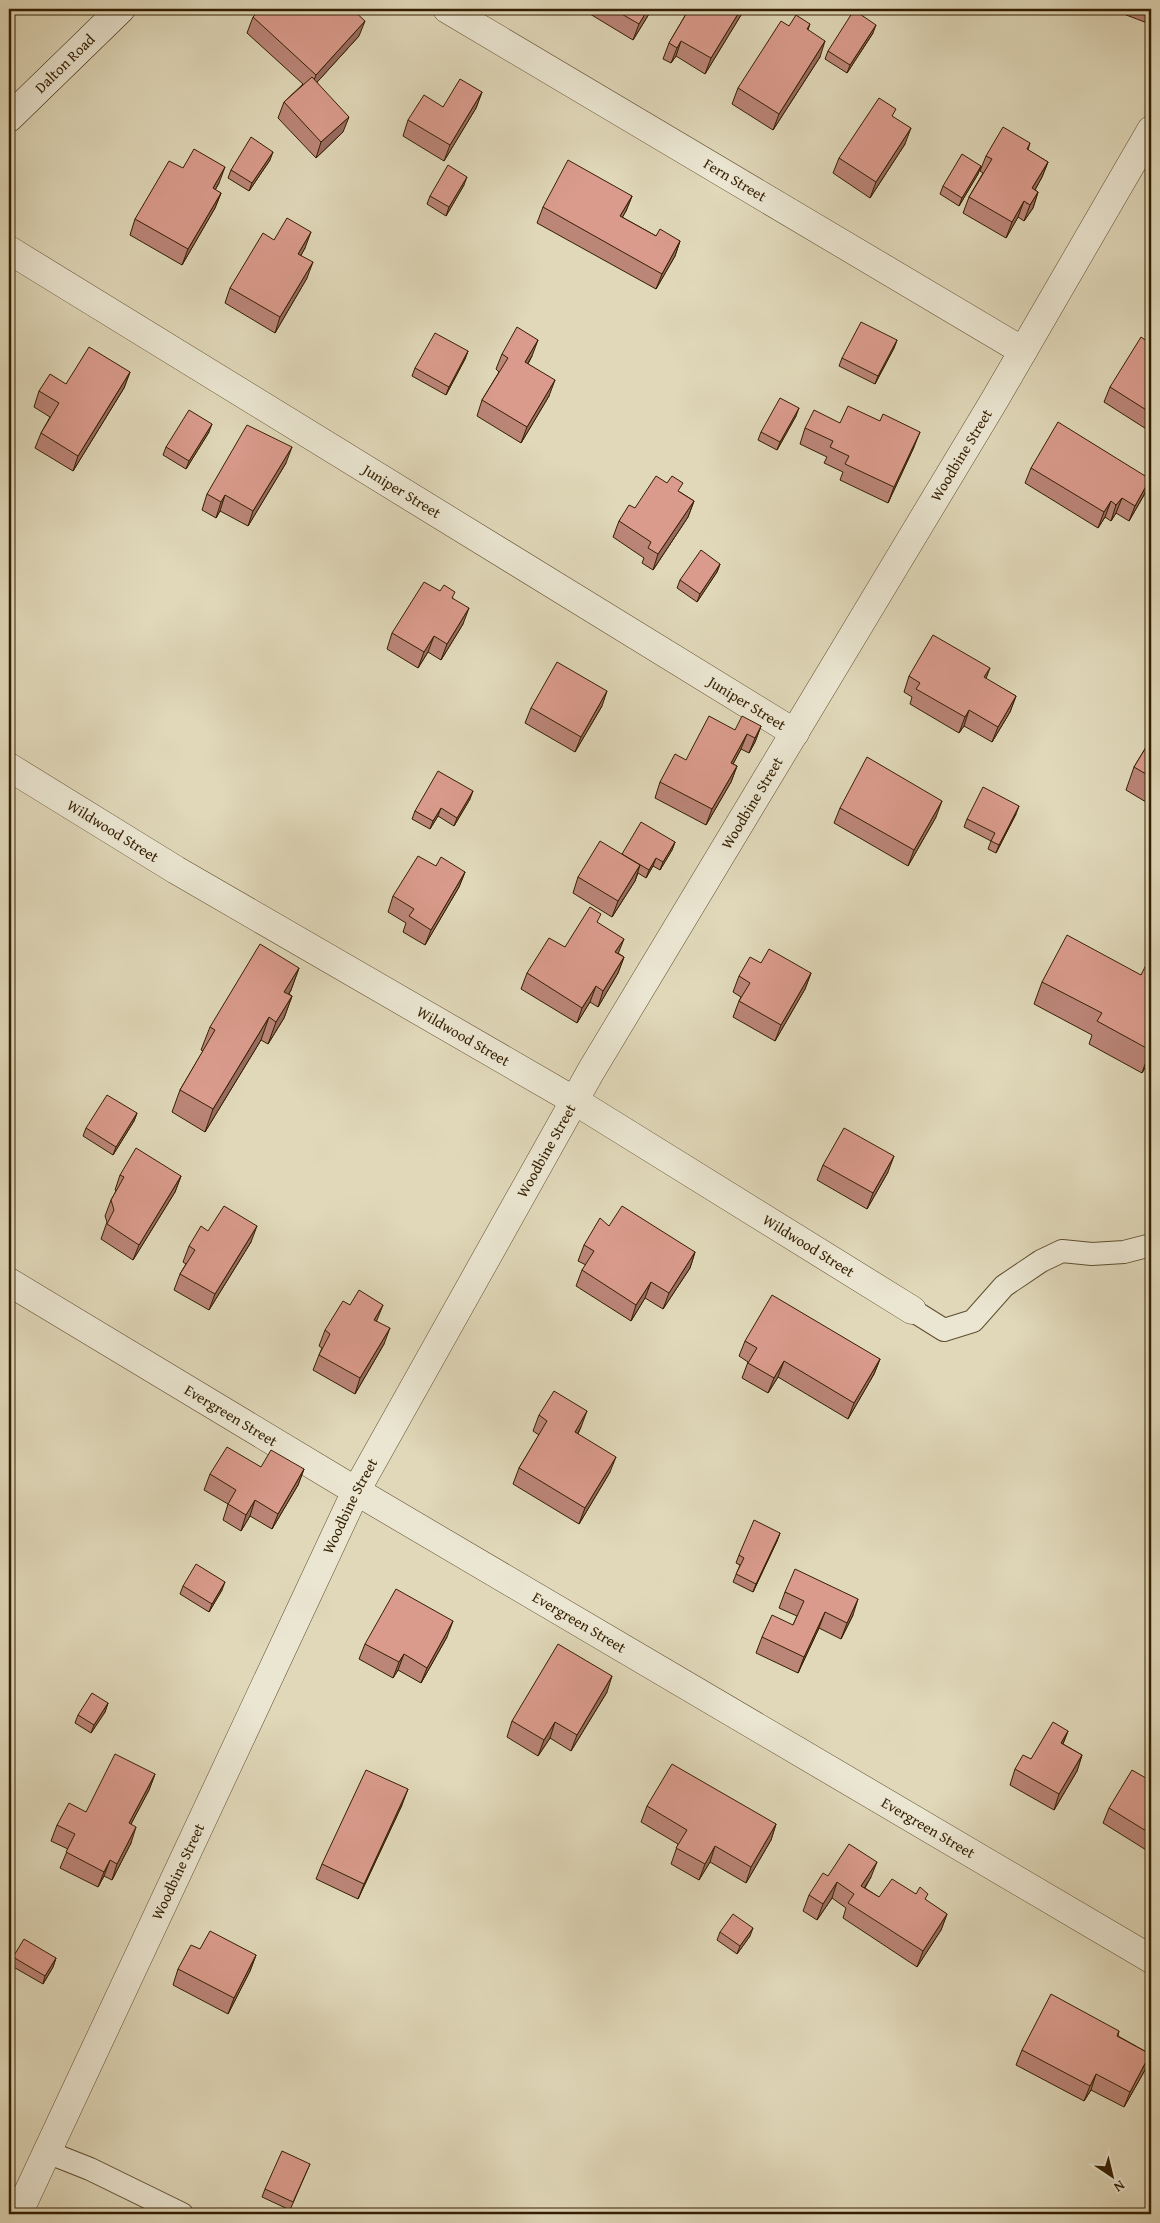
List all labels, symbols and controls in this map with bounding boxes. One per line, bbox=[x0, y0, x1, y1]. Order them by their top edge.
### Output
street label: Dalton Road bbox=[30, 29, 99, 97]
street label: Fern Street bbox=[700, 153, 771, 207]
street label: Woodbine Street bbox=[925, 404, 997, 505]
street label: Juniper Street bbox=[357, 458, 446, 523]
street label: Juniper Street bbox=[702, 670, 791, 735]
street label: Woodbine Street bbox=[716, 752, 788, 853]
street label: Wildwood Street bbox=[63, 794, 164, 867]
street label: Wildwood Street bbox=[413, 1001, 514, 1071]
street label: Woodbine Street bbox=[511, 1099, 581, 1201]
street label: Wildwood Street bbox=[759, 1209, 859, 1282]
street label: Evergreen Street bbox=[181, 1379, 282, 1452]
street label: Woodbine Street bbox=[317, 1454, 383, 1557]
street label: Evergreen Street bbox=[529, 1586, 631, 1658]
street label: Evergreen Street bbox=[878, 1792, 980, 1863]
street label: Woodbine Street bbox=[146, 1819, 210, 1923]
north arrow bbox=[1088, 2150, 1138, 2200]
text: N bbox=[1109, 2176, 1129, 2198]

